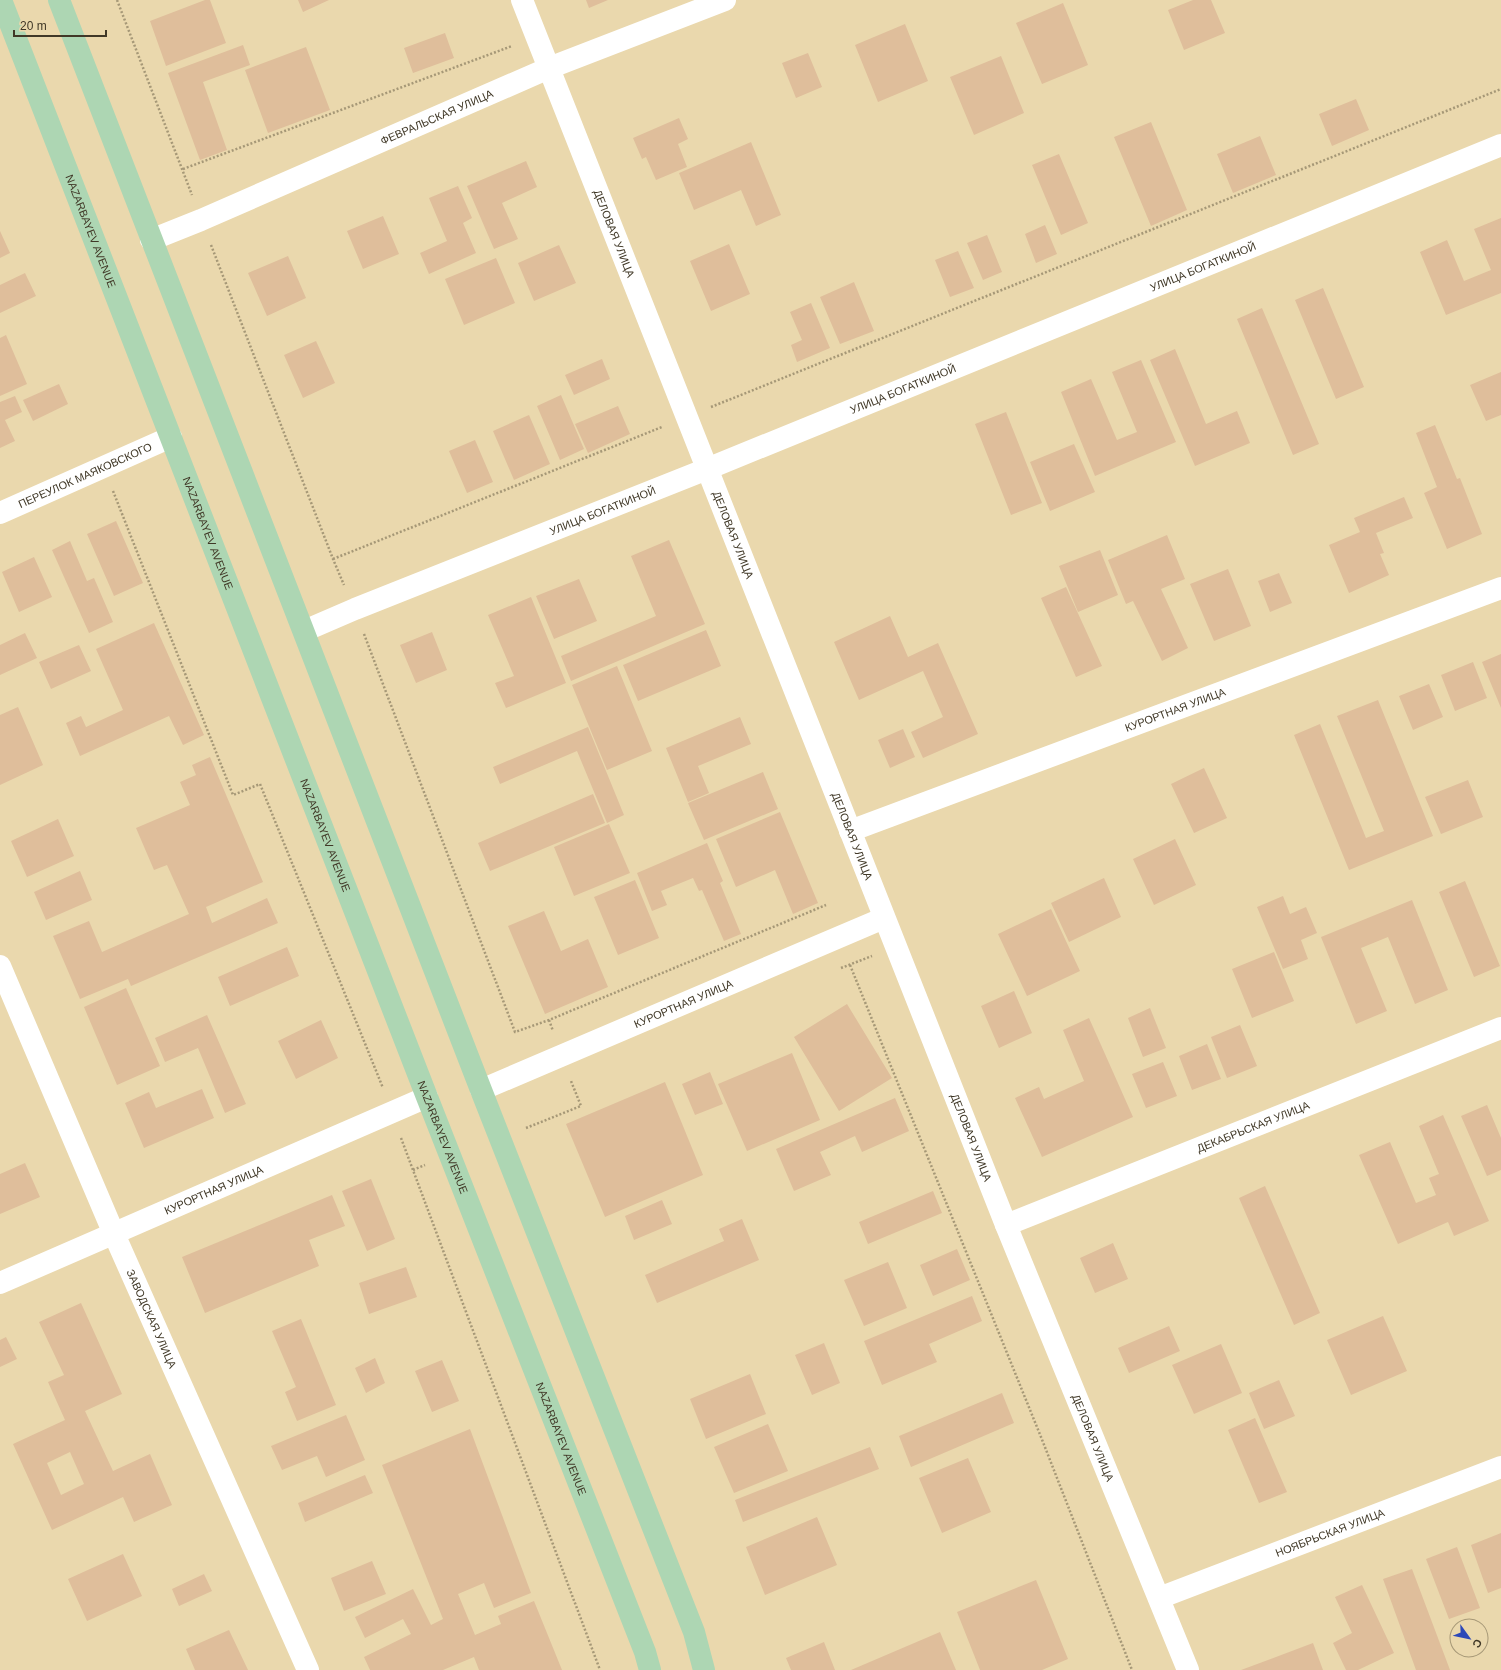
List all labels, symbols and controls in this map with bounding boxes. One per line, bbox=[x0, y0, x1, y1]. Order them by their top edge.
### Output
scale bar bbox=[14, 12, 106, 38]
text: 20 m bbox=[20, 19, 47, 33]
street label: ФЕВРАЛЬСКАЯ УЛИЦА bbox=[379, 87, 495, 147]
street label: NAZARBAYEV AVENUE bbox=[63, 173, 118, 289]
street label: ДЕЛОВАЯ УЛИЦА bbox=[592, 188, 637, 280]
street label: УЛИЦА БОГАТКИНОЙ bbox=[1148, 240, 1258, 294]
street label: УЛИЦА БОГАТКИНОЙ bbox=[848, 362, 958, 416]
street label: ПЕРЕУЛОК МАЯКОВСКОГО bbox=[16, 440, 154, 510]
street label: NAZARBAYEV AVENUE bbox=[181, 475, 235, 591]
street label: УЛИЦА БОГАТКИНОЙ bbox=[548, 484, 657, 537]
street label: ДЕЛОВАЯ УЛИЦА bbox=[711, 489, 756, 581]
street label: КУРОРТНАЯ УЛИЦА bbox=[1123, 685, 1228, 734]
street label: NAZARBAYEV AVENUE bbox=[298, 777, 353, 893]
street label: ДЕЛОВАЯ УЛИЦА bbox=[830, 791, 875, 882]
street label: КУРОРТНАЯ УЛИЦА bbox=[632, 977, 735, 1030]
street label: NAZARBAYEV AVENUE bbox=[415, 1079, 470, 1195]
street label: ДЕЛОВАЯ УЛИЦА bbox=[949, 1092, 994, 1184]
street label: ДЕКАБРЬСКАЯ УЛИЦА bbox=[1195, 1099, 1312, 1154]
street label: КУРОРТНАЯ УЛИЦА bbox=[162, 1163, 265, 1217]
street label: ЗАВОДСКАЯ УЛИЦА bbox=[125, 1268, 179, 1371]
street label: NAZARBAYEV AVENUE bbox=[534, 1381, 589, 1497]
street label: ДЕЛОВАЯ УЛИЦА bbox=[1070, 1392, 1116, 1484]
street label: НОЯБРЬСКАЯ УЛИЦА bbox=[1274, 1506, 1387, 1559]
north arrow bbox=[1449, 1618, 1489, 1658]
text: С bbox=[1470, 1637, 1485, 1650]

